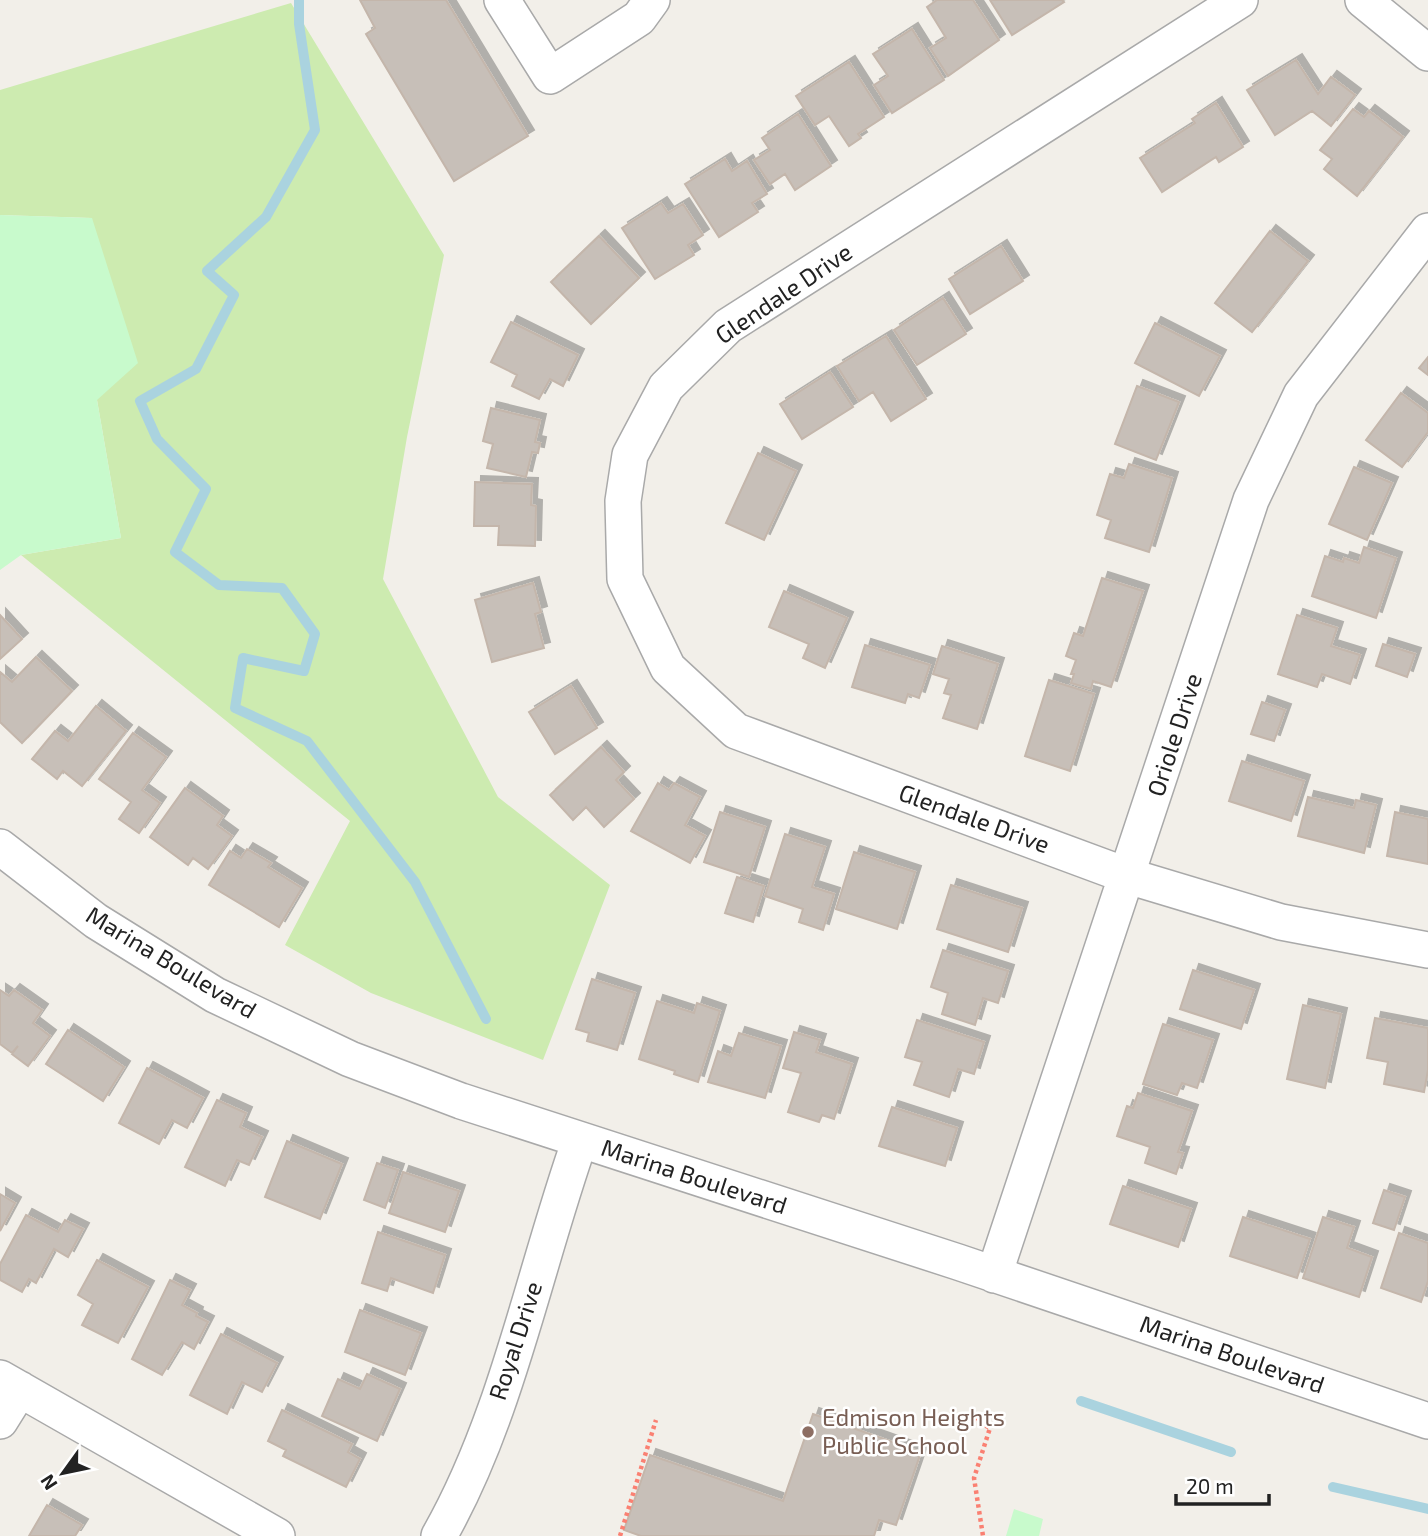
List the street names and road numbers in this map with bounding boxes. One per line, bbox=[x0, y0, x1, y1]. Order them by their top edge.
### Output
street label: Glendale Drive bbox=[709, 236, 857, 349]
street label: Oriole Drive bbox=[1140, 669, 1207, 800]
street label: Glendale Drive bbox=[895, 777, 1054, 858]
street label: Marina Boulevard bbox=[81, 899, 262, 1024]
street label: Marina Boulevard bbox=[598, 1132, 791, 1219]
street label: Royal Drive bbox=[482, 1278, 547, 1403]
street label: Marina Boulevard bbox=[1136, 1308, 1329, 1399]

